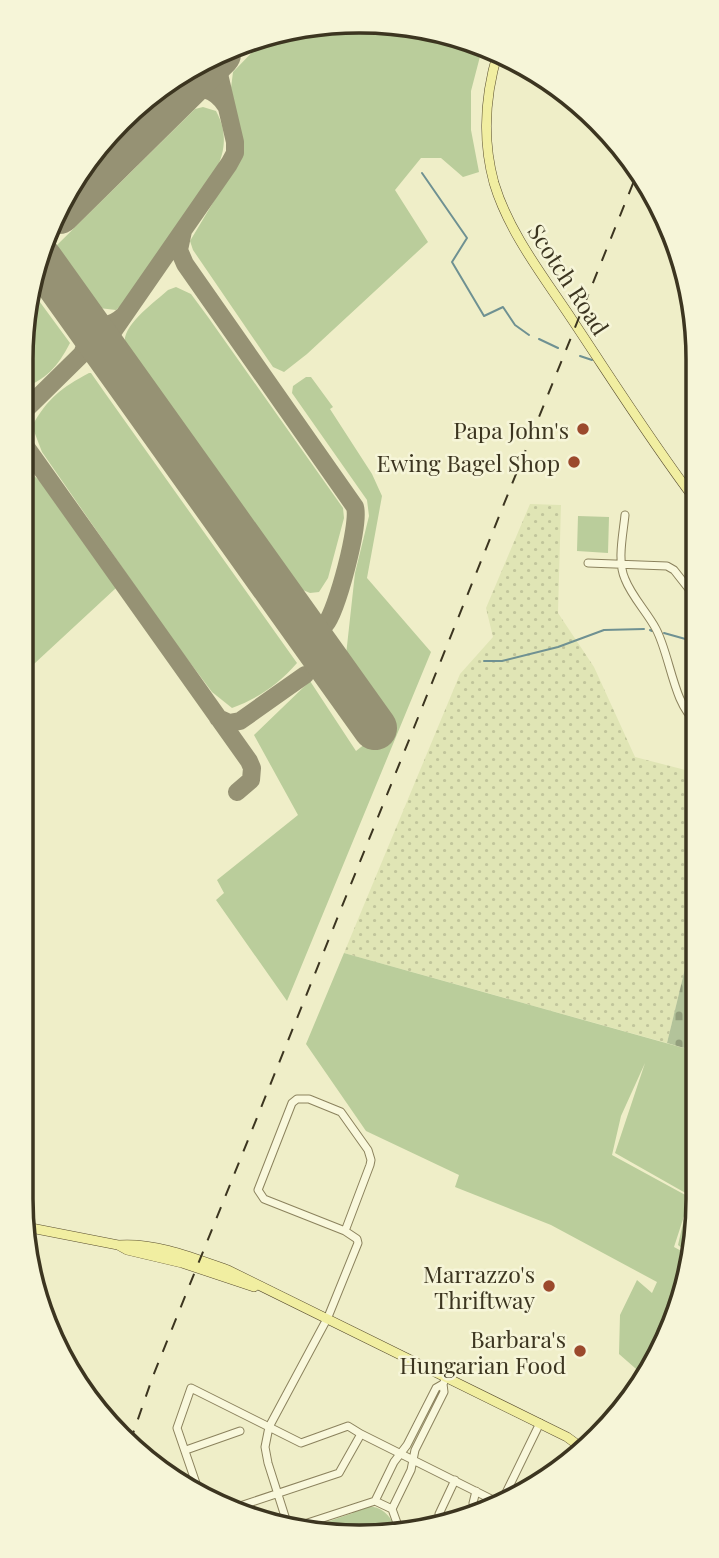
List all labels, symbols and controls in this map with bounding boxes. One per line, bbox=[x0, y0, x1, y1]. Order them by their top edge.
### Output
street label: Scotch Road bbox=[521, 217, 617, 341]
place label: Papa John's bbox=[453, 414, 569, 445]
marker: Papa John's bbox=[575, 421, 591, 437]
place label: Ewing Bagel Shop bbox=[377, 447, 560, 478]
marker: Ewing Bagel Shop bbox=[566, 454, 582, 470]
place label: Marrazzo's Thriftway bbox=[423, 1258, 535, 1315]
marker: Marrazzo's Thriftway bbox=[541, 1278, 557, 1294]
place label: Barbara's Hungarian Food bbox=[400, 1323, 566, 1380]
marker: Barbara's Hungarian Food bbox=[572, 1343, 588, 1359]

